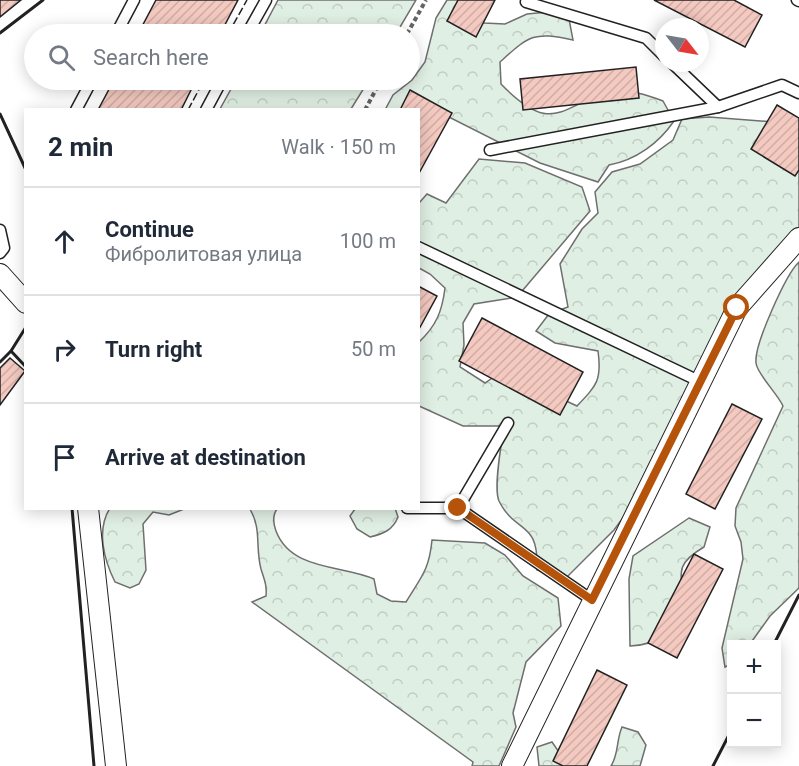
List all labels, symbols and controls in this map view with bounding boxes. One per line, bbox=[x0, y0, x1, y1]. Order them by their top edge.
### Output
north arrow bbox=[655, 18, 709, 72]
search box bbox=[24, 24, 420, 90]
icon: search bbox=[45, 41, 78, 74]
text: Search here bbox=[93, 45, 209, 70]
text: 2 min bbox=[48, 132, 113, 162]
text: Walk · 150 m bbox=[281, 135, 396, 159]
text: Continue bbox=[105, 217, 194, 242]
icon: ahead bbox=[48, 225, 81, 258]
text: 100 m bbox=[340, 229, 396, 253]
text: Фибролитовая улица bbox=[105, 242, 302, 266]
route start bbox=[723, 294, 749, 320]
icon: right bbox=[48, 333, 81, 366]
text: Turn right bbox=[105, 337, 202, 362]
text: 50 m bbox=[351, 337, 396, 361]
icon: arrive bbox=[48, 441, 81, 474]
text: Arrive at destination bbox=[105, 445, 306, 470]
route end bbox=[444, 494, 470, 520]
map controls bbox=[727, 640, 781, 748]
button: + bbox=[727, 640, 781, 694]
button: − bbox=[727, 694, 781, 748]

